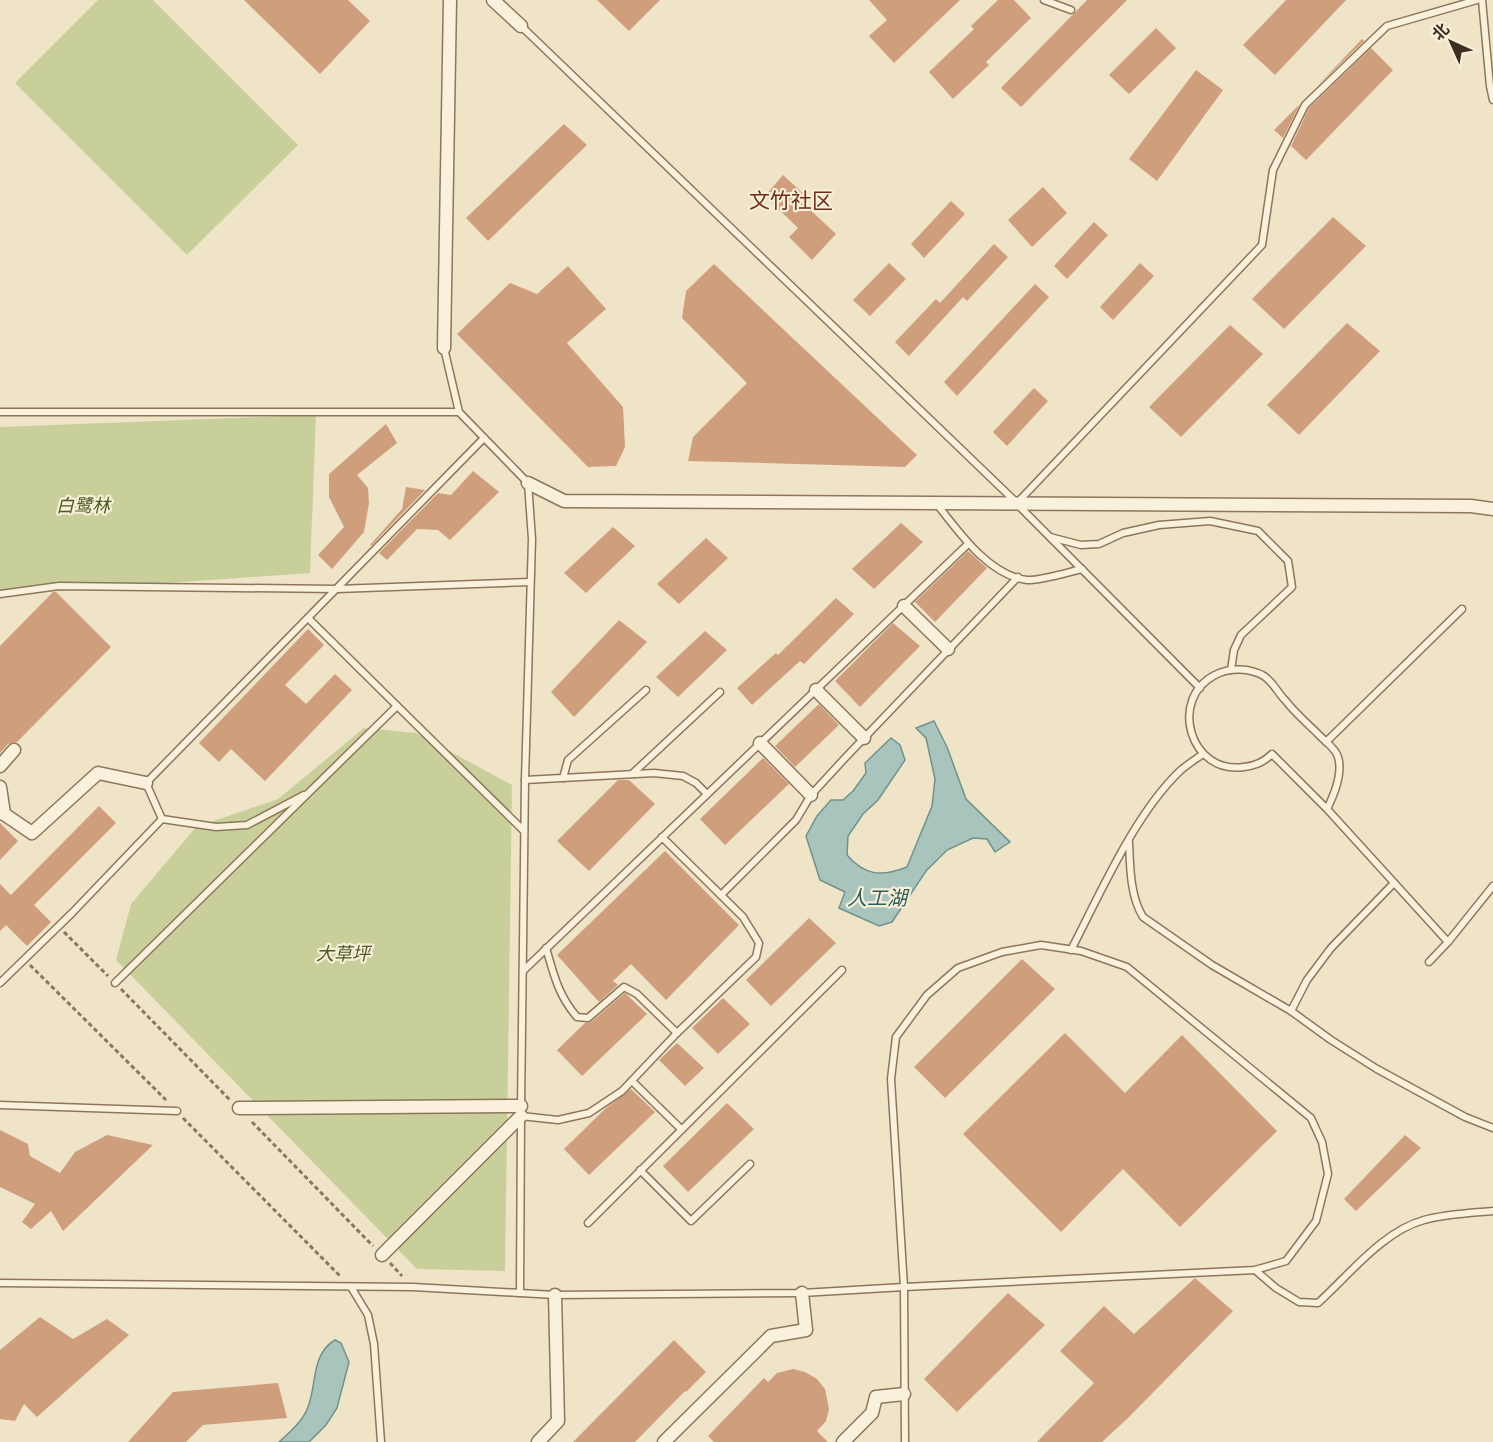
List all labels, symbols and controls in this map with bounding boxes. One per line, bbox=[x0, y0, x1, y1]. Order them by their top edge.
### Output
north arrow bbox=[1421, 12, 1481, 72]
text: 北 bbox=[1428, 19, 1453, 44]
district label: 文竹社区 bbox=[749, 188, 833, 214]
park label: 白鹭林 bbox=[56, 495, 112, 517]
water label: 人工湖 bbox=[847, 886, 910, 910]
park label: 大草坪 bbox=[316, 943, 373, 965]

